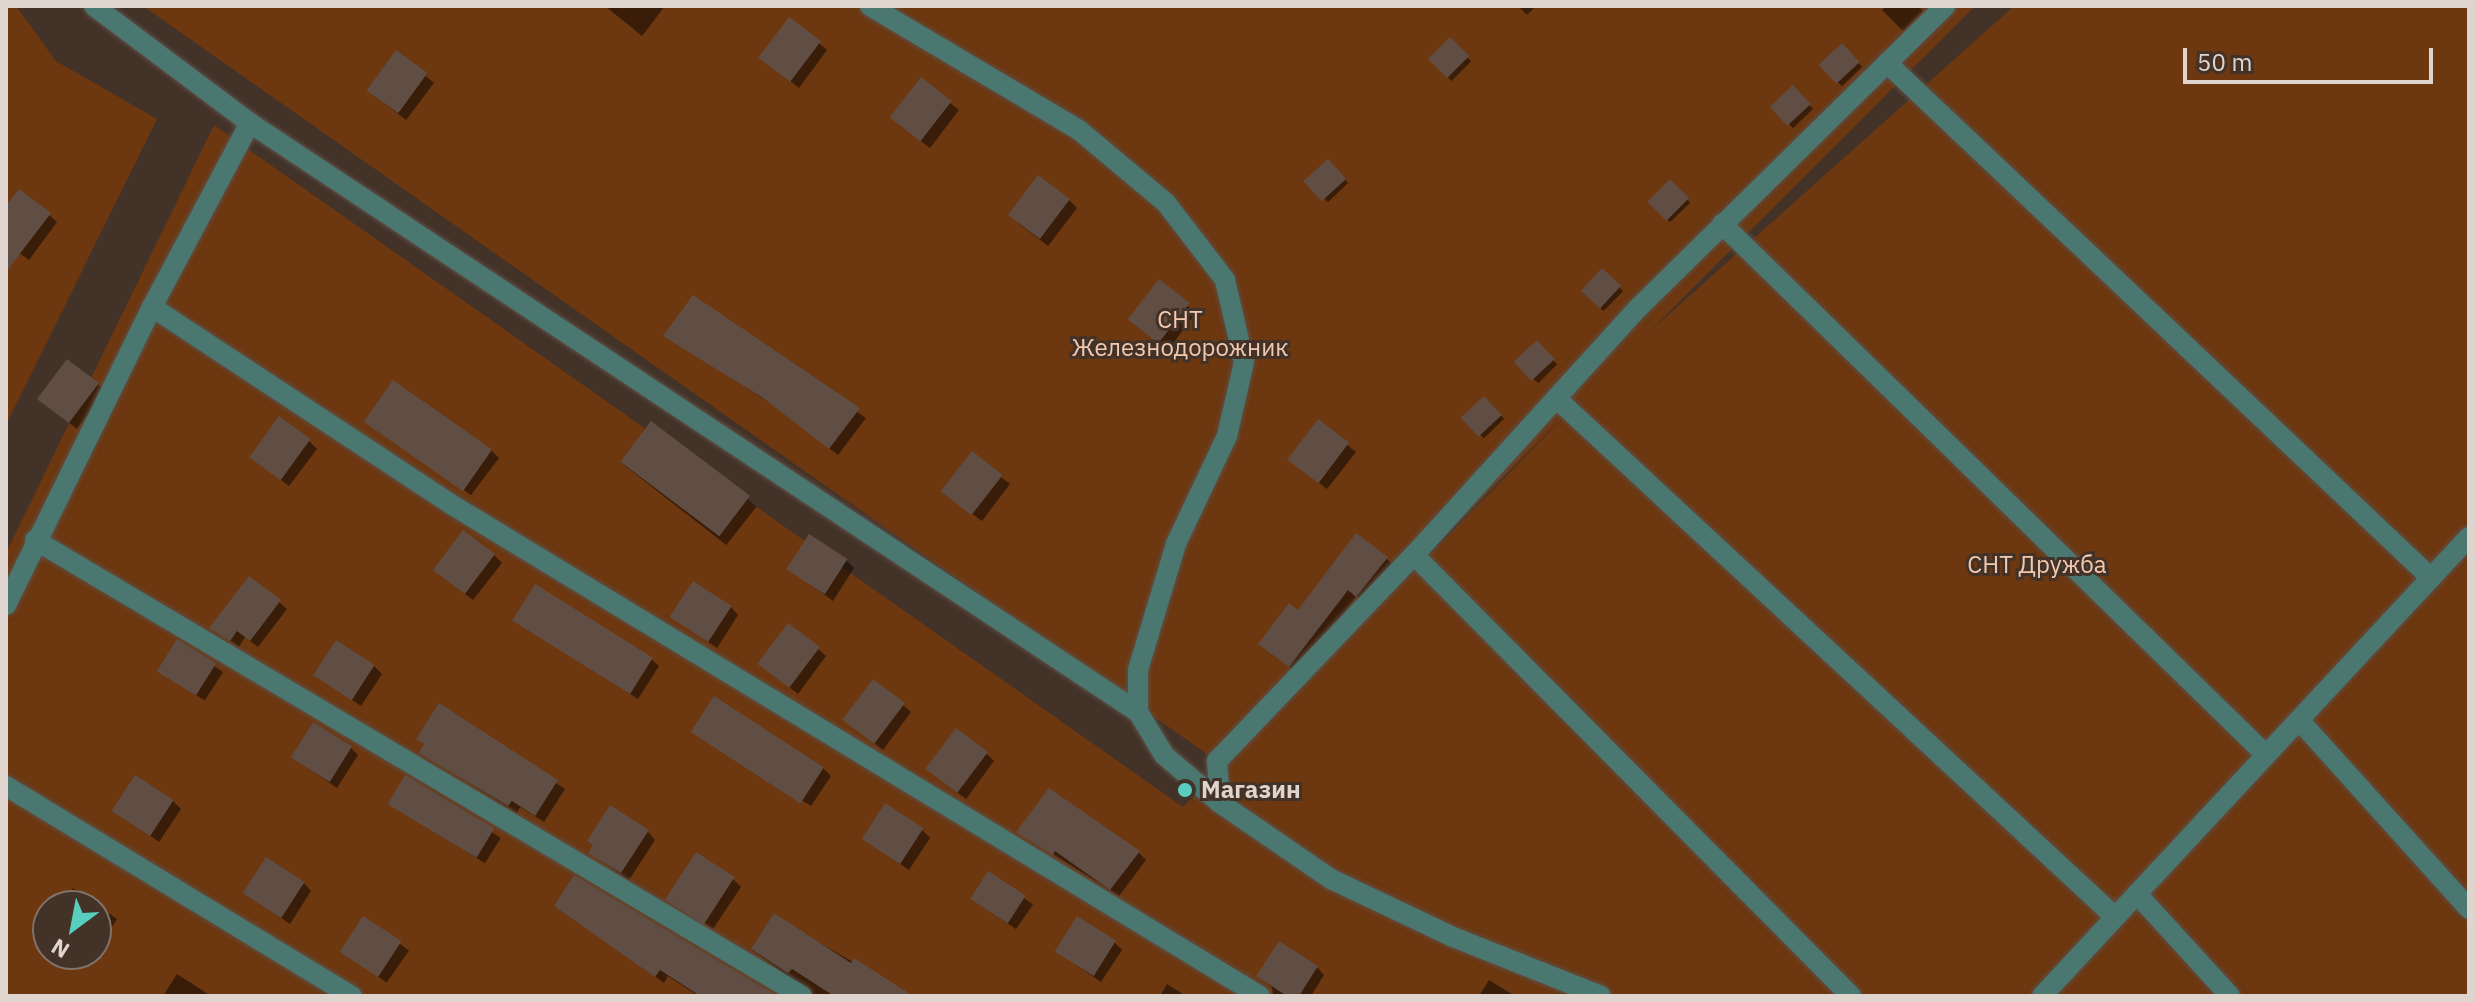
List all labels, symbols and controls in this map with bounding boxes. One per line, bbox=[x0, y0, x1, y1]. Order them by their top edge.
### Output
scale bar bbox=[2187, 32, 2437, 82]
text: 50 m bbox=[2197, 46, 2252, 78]
park label: СНТ Железнодорожник bbox=[1072, 306, 1288, 362]
park label: СНТ Дружба bbox=[1967, 551, 2107, 579]
place label: Магазин bbox=[1201, 776, 1301, 804]
marker: Магазин bbox=[1176, 781, 1194, 799]
north arrow bbox=[32, 890, 112, 970]
text: N bbox=[46, 933, 75, 966]

